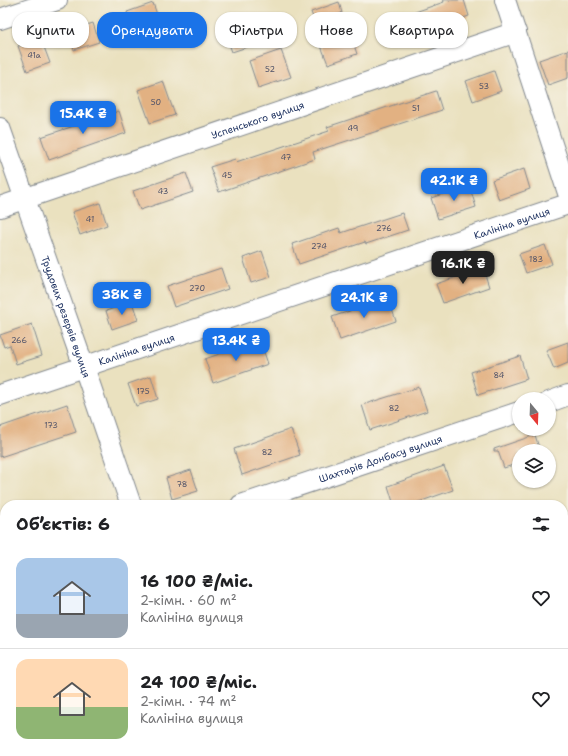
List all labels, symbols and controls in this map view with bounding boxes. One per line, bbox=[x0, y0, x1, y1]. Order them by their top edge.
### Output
chip: Купити bbox=[12, 12, 89, 48]
chip: Орендувати bbox=[97, 12, 207, 48]
chip: Фільтри bbox=[215, 12, 297, 48]
chip: Нове bbox=[305, 12, 367, 48]
chip: Квартира bbox=[375, 12, 468, 48]
house number: 41а bbox=[27, 50, 41, 61]
house number: 52 bbox=[265, 64, 275, 75]
house number: 53 bbox=[479, 81, 489, 92]
house number: 50 bbox=[151, 97, 161, 108]
street label: Успенського вулиця bbox=[210, 98, 306, 142]
pin: 15.4K ₴ bbox=[46, 101, 120, 135]
house number: 51 bbox=[412, 103, 420, 114]
text: 15.4K ₴ bbox=[59, 105, 107, 122]
house number: 49 bbox=[348, 123, 358, 134]
house number: 47 bbox=[281, 152, 292, 163]
pin: 42.1K ₴ bbox=[417, 168, 491, 202]
house number: 45 bbox=[222, 170, 232, 181]
text: 42.1K ₴ bbox=[430, 172, 478, 189]
house number: 43 bbox=[158, 186, 168, 197]
street label: Калініна вулиця bbox=[472, 205, 552, 242]
house number: 41 bbox=[86, 214, 94, 225]
house number: 276 bbox=[376, 223, 392, 234]
house number: 274 bbox=[311, 241, 327, 252]
pin: 16.1K ₴ bbox=[426, 251, 500, 285]
street label: Трудових резервів вулиця bbox=[38, 254, 93, 380]
house number: 183 bbox=[529, 254, 543, 265]
text: 16.1K ₴ bbox=[440, 255, 486, 272]
pin: 38K ₴ bbox=[94, 282, 150, 316]
house number: 270 bbox=[189, 283, 205, 294]
pin: 24.1K ₴ bbox=[327, 285, 401, 319]
text: 38K ₴ bbox=[102, 286, 142, 303]
text: 24.1K ₴ bbox=[340, 289, 388, 306]
pin: 13.4K ₴ bbox=[199, 328, 273, 362]
street label: Калініна вулиця bbox=[97, 331, 176, 368]
text: 13.4K ₴ bbox=[212, 332, 260, 349]
house number: 266 bbox=[11, 335, 28, 346]
house number: 84 bbox=[494, 370, 505, 381]
house number: 175 bbox=[136, 386, 150, 397]
north arrow bbox=[512, 392, 556, 436]
map controls bbox=[512, 392, 556, 488]
house number: 82 bbox=[389, 403, 400, 414]
house number: 173 bbox=[44, 420, 58, 431]
street label: Шахтарів Донбасу вулиця bbox=[317, 432, 444, 486]
button: layers bbox=[512, 444, 556, 488]
house number: 82 bbox=[262, 447, 273, 458]
house number: 78 bbox=[177, 479, 187, 490]
text: Об’єктів: 6 bbox=[16, 513, 110, 535]
icon: filters bbox=[530, 513, 552, 535]
text: 16 100 ₴/міс. bbox=[140, 570, 253, 592]
icon: home bbox=[48, 574, 96, 622]
icon: heart bbox=[530, 587, 552, 609]
text: 2-кімн. · 60 m² bbox=[140, 592, 237, 609]
text: Калініна вулиця bbox=[140, 609, 243, 626]
text: 24 100 ₴/міс. bbox=[140, 671, 257, 693]
icon: home bbox=[48, 675, 96, 723]
icon: heart bbox=[530, 688, 552, 710]
text: 2-кімн. · 74 m² bbox=[140, 693, 237, 710]
text: Калініна вулиця bbox=[140, 710, 243, 727]

